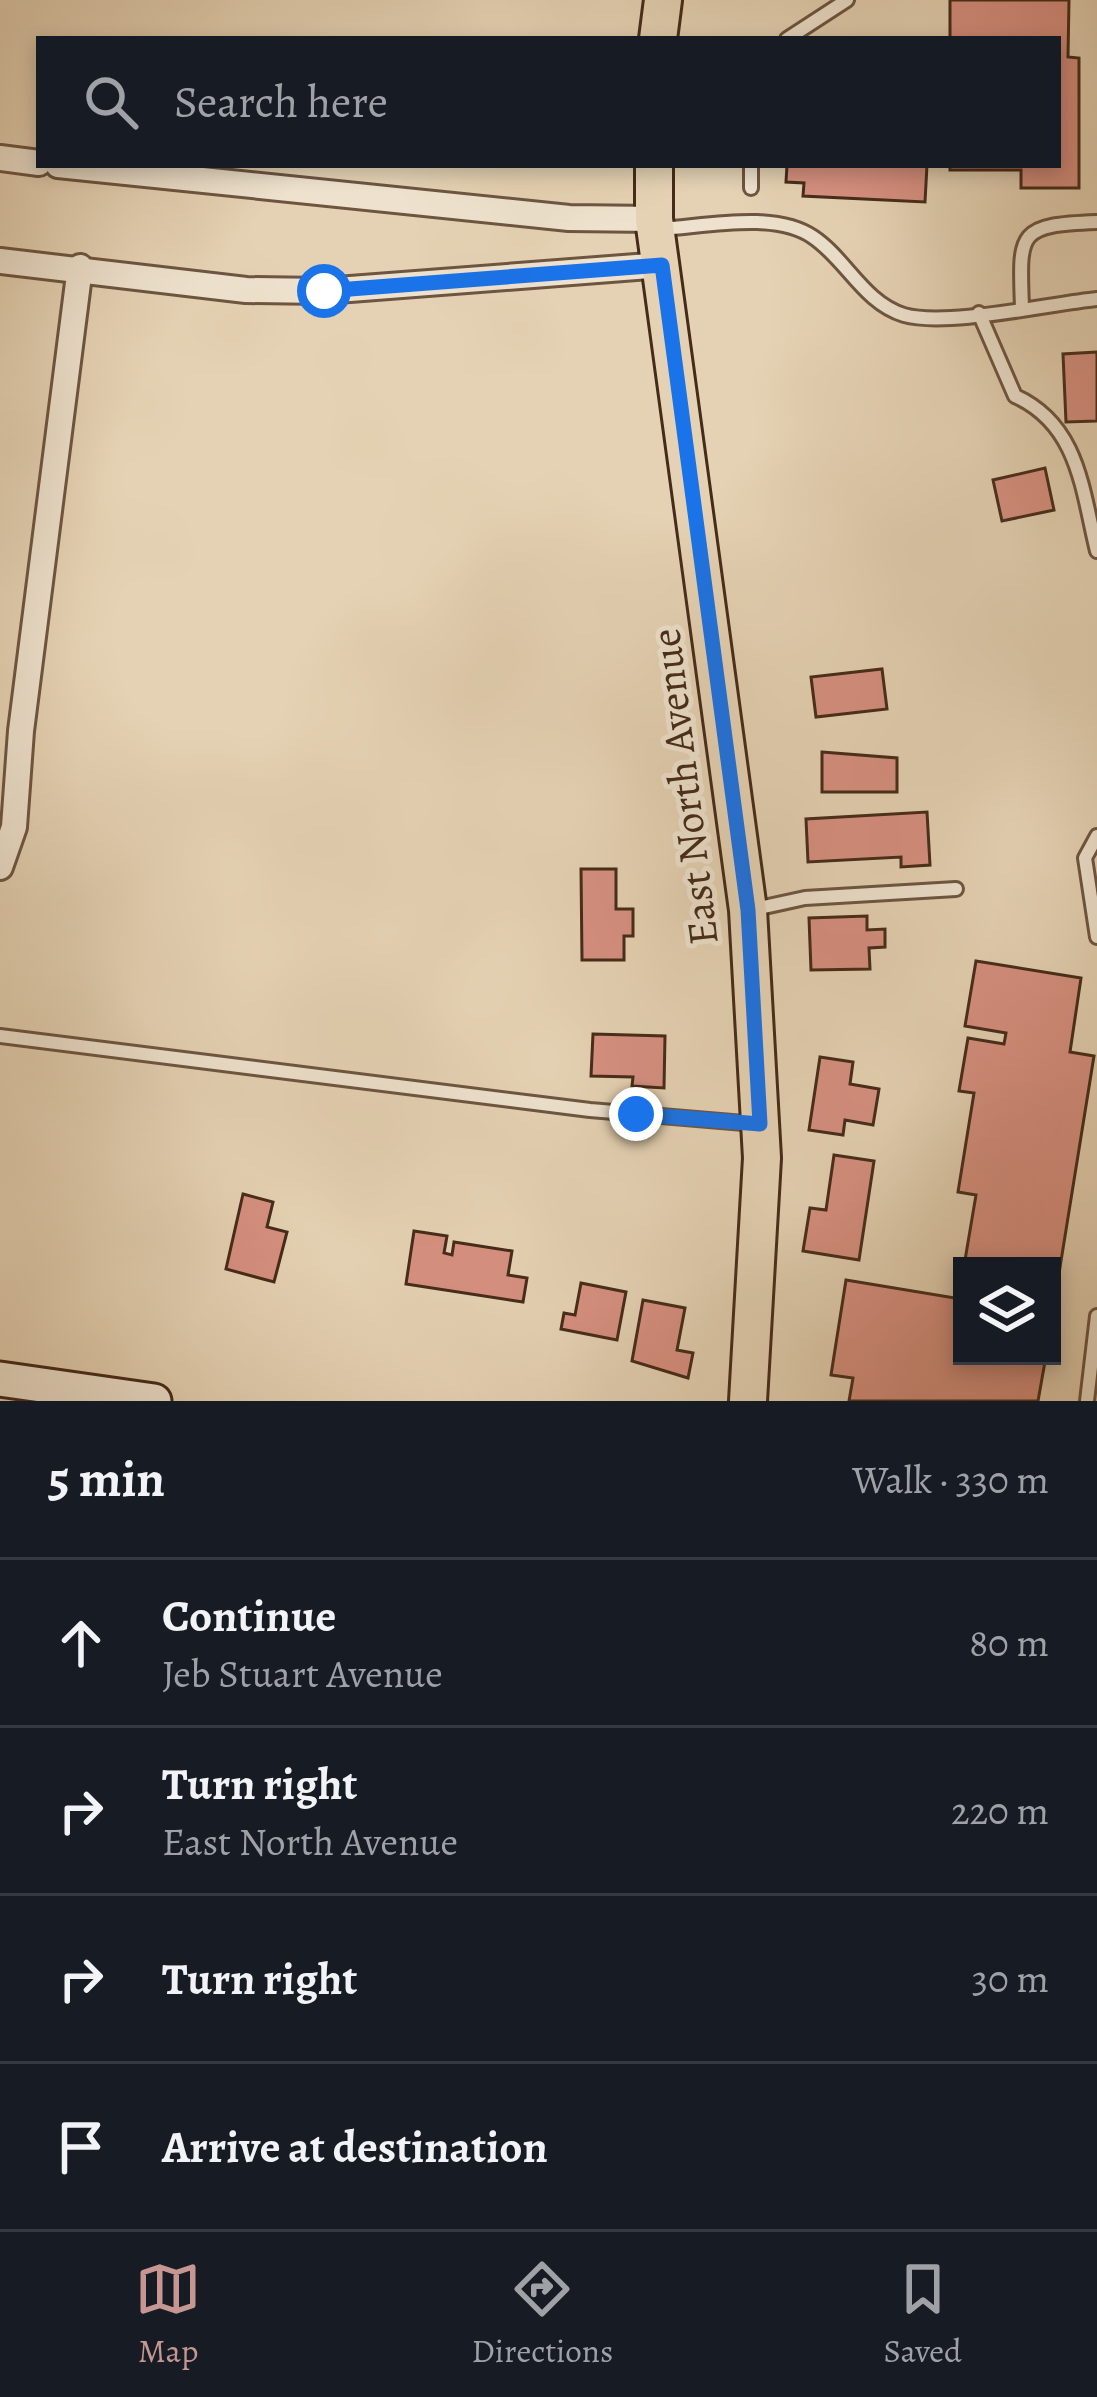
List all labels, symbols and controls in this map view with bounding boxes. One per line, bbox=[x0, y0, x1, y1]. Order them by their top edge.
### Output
search box bbox=[36, 36, 1061, 168]
icon: search bbox=[78, 69, 144, 135]
text: Search here bbox=[174, 71, 388, 133]
route start bbox=[297, 264, 351, 318]
street label: East North Avenue bbox=[636, 625, 732, 949]
route end bbox=[609, 1087, 663, 1141]
map controls bbox=[953, 1257, 1061, 1365]
button: layers bbox=[953, 1257, 1061, 1365]
text: 5 min bbox=[48, 1444, 165, 1514]
text: Walk · 330 m bbox=[852, 1453, 1049, 1506]
text: Continue bbox=[162, 1585, 336, 1647]
icon: ahead bbox=[48, 1610, 114, 1676]
text: 80 m bbox=[969, 1616, 1049, 1669]
text: Jeb Stuart Avenue bbox=[162, 1647, 443, 1700]
text: Turn right bbox=[162, 1753, 357, 1815]
icon: right bbox=[48, 1778, 114, 1844]
text: 220 m bbox=[951, 1784, 1049, 1837]
text: East North Avenue bbox=[162, 1815, 458, 1868]
icon: right bbox=[48, 1946, 114, 2012]
text: Turn right bbox=[162, 1948, 357, 2010]
text: 30 m bbox=[972, 1952, 1049, 2005]
icon: arrive bbox=[48, 2114, 114, 2180]
text: Arrive at destination bbox=[162, 2116, 548, 2178]
tab: Map bbox=[135, 2256, 201, 2373]
tab: Directions bbox=[472, 2256, 613, 2373]
tab: Saved bbox=[884, 2256, 962, 2373]

